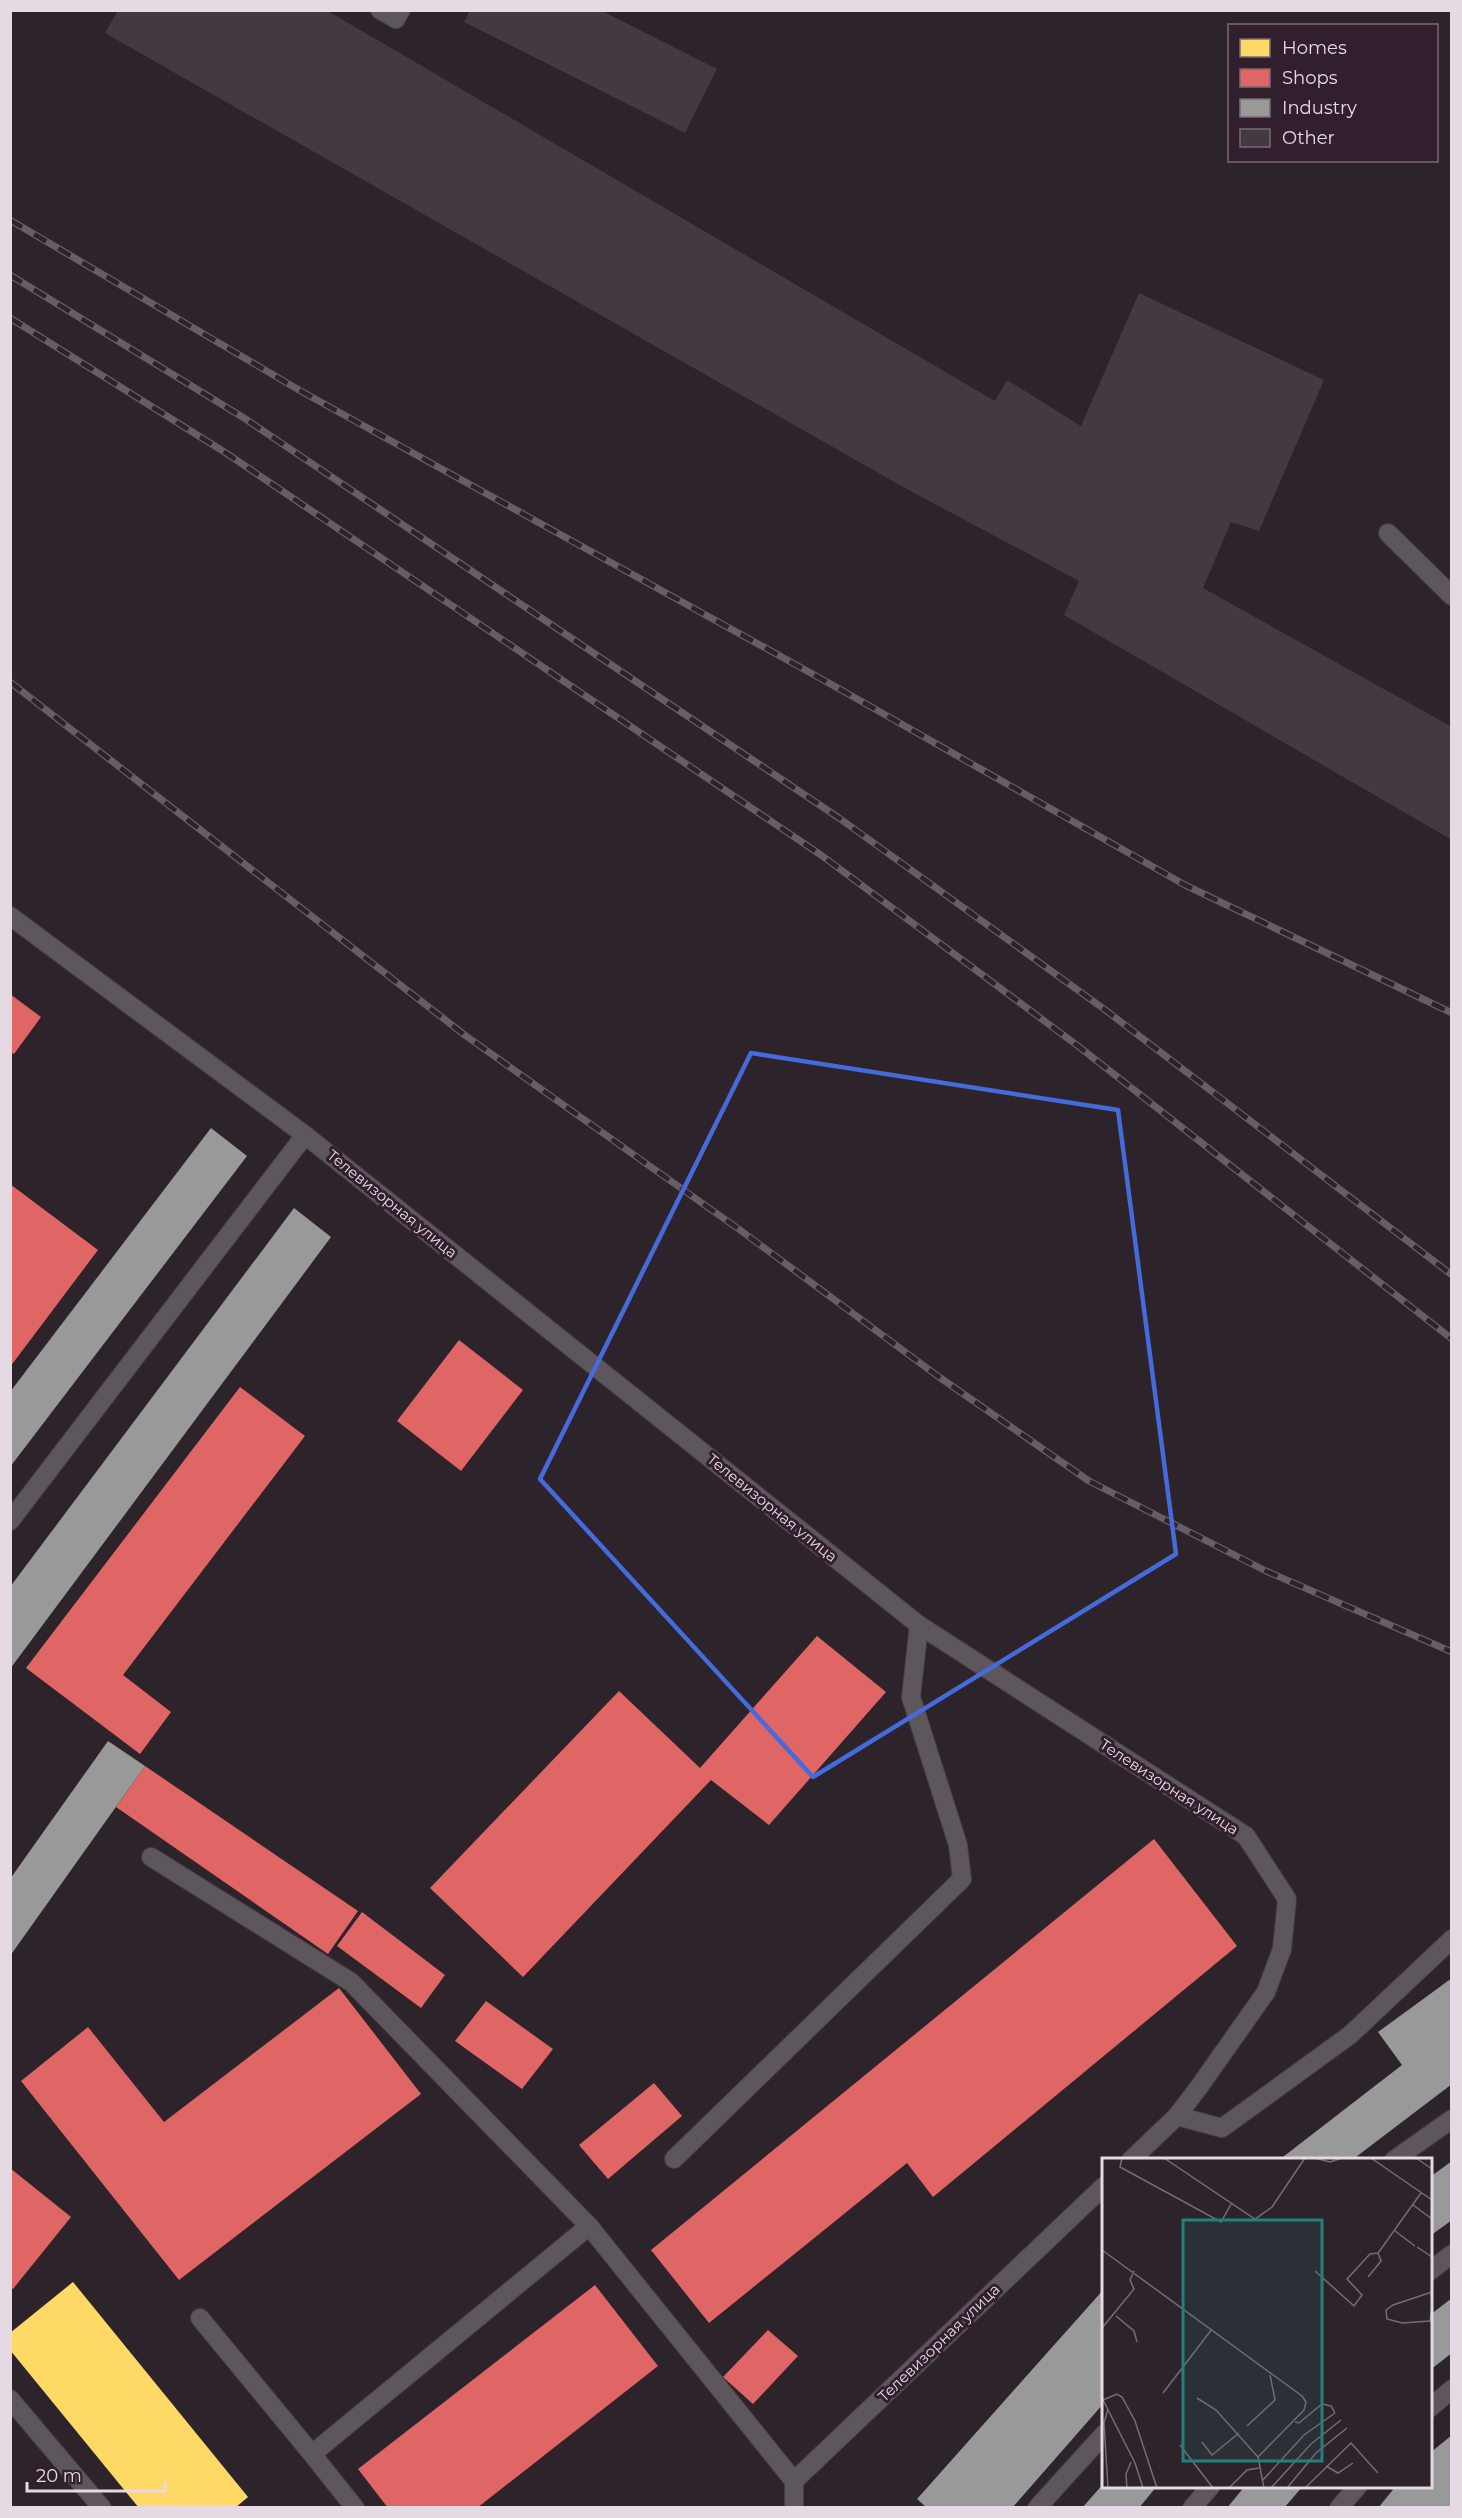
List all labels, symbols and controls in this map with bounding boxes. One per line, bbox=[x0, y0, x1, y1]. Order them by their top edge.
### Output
legend bbox=[1228, 24, 1438, 162]
text: Homes bbox=[1282, 37, 1347, 59]
text: Shops bbox=[1282, 67, 1338, 89]
text: Industry bbox=[1282, 97, 1357, 119]
text: Other bbox=[1282, 127, 1335, 149]
street label: Телевизорная улица bbox=[323, 1145, 461, 1262]
street label: Телевизорная улица bbox=[703, 1449, 841, 1566]
street label: Телевизорная улица bbox=[1096, 1735, 1242, 1839]
inset map bbox=[1102, 2158, 1432, 2488]
street label: Телевизорная улица bbox=[874, 2280, 1003, 2406]
scale bar bbox=[27, 2455, 165, 2493]
text: 20 m bbox=[36, 2465, 82, 2487]

